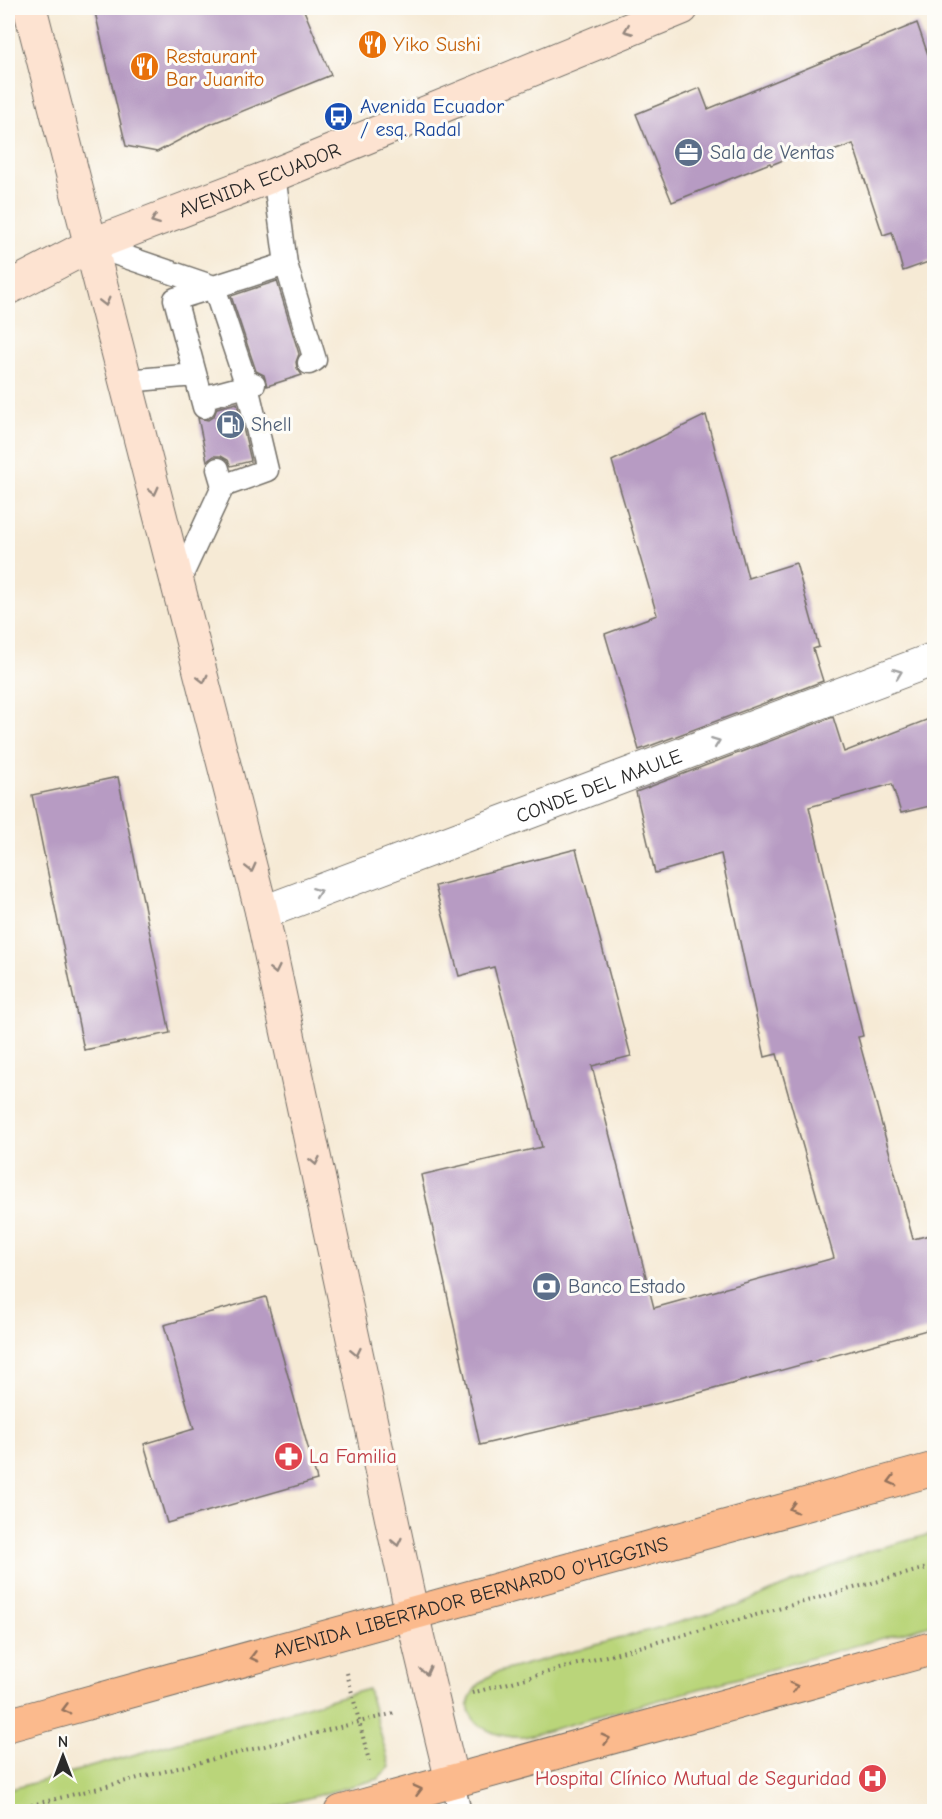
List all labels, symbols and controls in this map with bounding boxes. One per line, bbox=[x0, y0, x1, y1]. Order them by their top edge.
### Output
one-way arrow bbox=[624, 23, 635, 35]
restaurant icon: Yiko Sushi bbox=[356, 28, 388, 60]
place label: Yiko Sushi bbox=[393, 33, 481, 56]
place label: Restaurant Bar Juanito bbox=[166, 45, 264, 91]
restaurant icon: Restaurant Bar Juanito bbox=[129, 51, 161, 83]
place label: Avenida Ecuador / esq. Radal bbox=[360, 95, 504, 141]
bus stop icon: Avenida Ecuador / esq. Radal bbox=[323, 101, 355, 133]
office icon: Sala de Ventas bbox=[673, 136, 705, 168]
street label: AVENIDA ECUADOR bbox=[175, 138, 344, 222]
place label: Sala de Ventas bbox=[710, 141, 834, 164]
one-way arrow bbox=[150, 213, 161, 226]
one-way arrow bbox=[98, 297, 111, 307]
fuel station icon: Shell bbox=[214, 408, 246, 440]
place label: Shell bbox=[251, 413, 292, 436]
one-way arrow bbox=[147, 485, 159, 495]
one-way arrow bbox=[892, 668, 903, 680]
one-way arrow bbox=[195, 674, 208, 684]
one-way arrow bbox=[710, 737, 721, 749]
street label: CONDE DEL MAULE bbox=[513, 744, 685, 827]
one-way arrow bbox=[244, 862, 256, 873]
one-way arrow bbox=[311, 887, 322, 900]
one-way arrow bbox=[267, 965, 280, 975]
one-way arrow bbox=[308, 1156, 321, 1166]
bank icon: Banco Estado bbox=[531, 1270, 563, 1302]
place label: Banco Estado bbox=[568, 1275, 686, 1298]
one-way arrow bbox=[349, 1346, 362, 1356]
pharmacy icon: La Familia bbox=[272, 1440, 304, 1472]
place label: La Familia bbox=[309, 1445, 397, 1468]
one-way arrow bbox=[887, 1474, 898, 1486]
one-way arrow bbox=[788, 1501, 799, 1513]
street label: AVENIDA LIBERTADOR BERNARDO O'HIGGINS bbox=[271, 1532, 671, 1663]
one-way arrow bbox=[390, 1537, 403, 1547]
one-way arrow bbox=[250, 1650, 260, 1662]
one-way arrow bbox=[418, 1666, 431, 1676]
one-way arrow bbox=[789, 1681, 799, 1694]
one-way arrow bbox=[62, 1701, 72, 1714]
north arrow bbox=[33, 1726, 93, 1786]
text: N bbox=[58, 1733, 68, 1751]
one-way arrow bbox=[601, 1733, 611, 1746]
hospital icon: Hospital Clínico Mutual de Seguridad bbox=[856, 1762, 888, 1794]
place label: Hospital Clínico Mutual de Seguridad bbox=[535, 1767, 851, 1790]
one-way arrow bbox=[413, 1785, 423, 1798]

